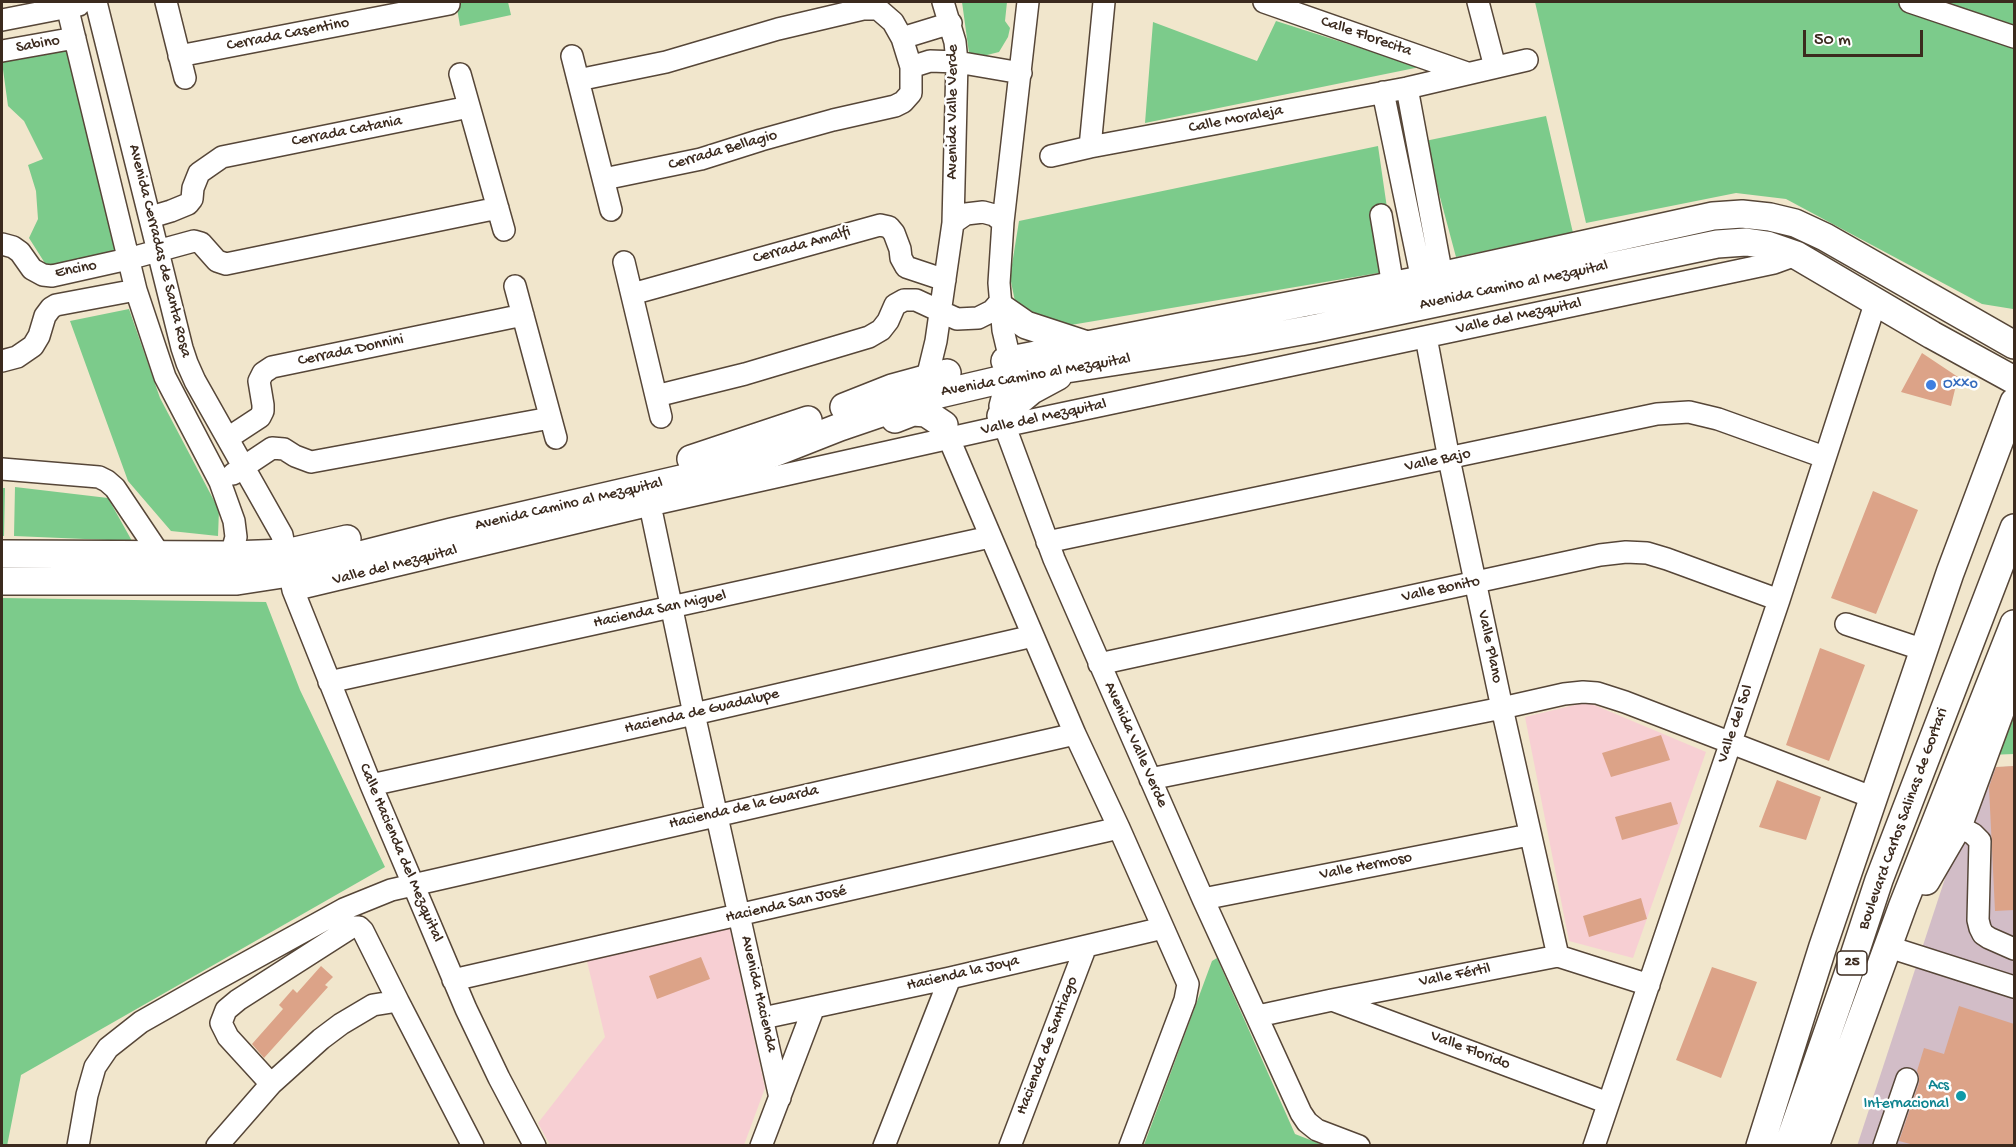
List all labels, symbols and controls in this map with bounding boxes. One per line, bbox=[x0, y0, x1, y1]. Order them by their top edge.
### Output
street label: Calle Florecita bbox=[1318, 12, 1414, 62]
street label: Cerrada Casentino bbox=[225, 14, 351, 56]
scale bar bbox=[1806, 18, 1926, 56]
text: 50 m bbox=[1814, 30, 1851, 51]
street label: Sabino bbox=[15, 32, 61, 58]
street label: Avenida Valle Verde bbox=[944, 44, 964, 180]
street label: Calle Moraleja bbox=[1187, 101, 1285, 139]
street label: Cerrada Catania bbox=[290, 112, 404, 152]
street label: Cerrada Bellagio bbox=[666, 126, 780, 176]
street label: Avenida Cerradas de Santa Rosa bbox=[123, 142, 195, 360]
street label: Cerrada Amalfi bbox=[751, 223, 853, 269]
street label: Encino bbox=[53, 257, 99, 283]
street label: Avenida Camino al Mezquital bbox=[1418, 257, 1610, 315]
street label: Valle del Mezquital bbox=[1455, 294, 1583, 340]
street label: Cerrada Donnini bbox=[296, 330, 406, 372]
street label: Avenida Camino al Mezquital bbox=[940, 350, 1132, 402]
place label: Oxxo bbox=[1943, 375, 1978, 395]
marker: Oxxo bbox=[1924, 378, 1938, 392]
street label: Valle del Mezquital bbox=[980, 395, 1108, 441]
street label: Valle Bajo bbox=[1403, 445, 1473, 477]
street label: Avenida Camino al Mezquital bbox=[473, 474, 665, 536]
street label: Valle del Mezquital bbox=[331, 541, 459, 591]
street label: Valle Bonito bbox=[1400, 572, 1482, 608]
street label: Hacienda San Miguel bbox=[592, 587, 728, 633]
street label: Valle Plano bbox=[1472, 609, 1506, 685]
street label: Avenida Valle Verde bbox=[1099, 679, 1171, 811]
street label: Valle del Sol bbox=[1714, 683, 1758, 765]
street label: Hacienda de Guadalupe bbox=[623, 685, 781, 739]
street label: Boulevard Carlos Salinas de Gortari bbox=[1855, 705, 1953, 933]
street label: Calle Hacienda del Mezquital bbox=[354, 761, 446, 945]
street label: Hacienda de la Guarda bbox=[667, 781, 821, 835]
street label: Valle Hermoso bbox=[1318, 849, 1414, 885]
street label: Hacienda San José bbox=[724, 882, 848, 928]
street label: Avenida Hacienda bbox=[735, 934, 781, 1054]
road number: 25 bbox=[1837, 951, 1867, 975]
street label: Hacienda la Joya bbox=[905, 952, 1021, 996]
street label: Valle Fértil bbox=[1418, 960, 1492, 992]
street label: Hacienda de Santiago bbox=[1013, 974, 1083, 1118]
street label: Valle Florido bbox=[1427, 1027, 1513, 1075]
place label: Acs Internacional bbox=[1863, 1077, 1949, 1115]
marker: Acs Internacional bbox=[1954, 1089, 1968, 1103]

